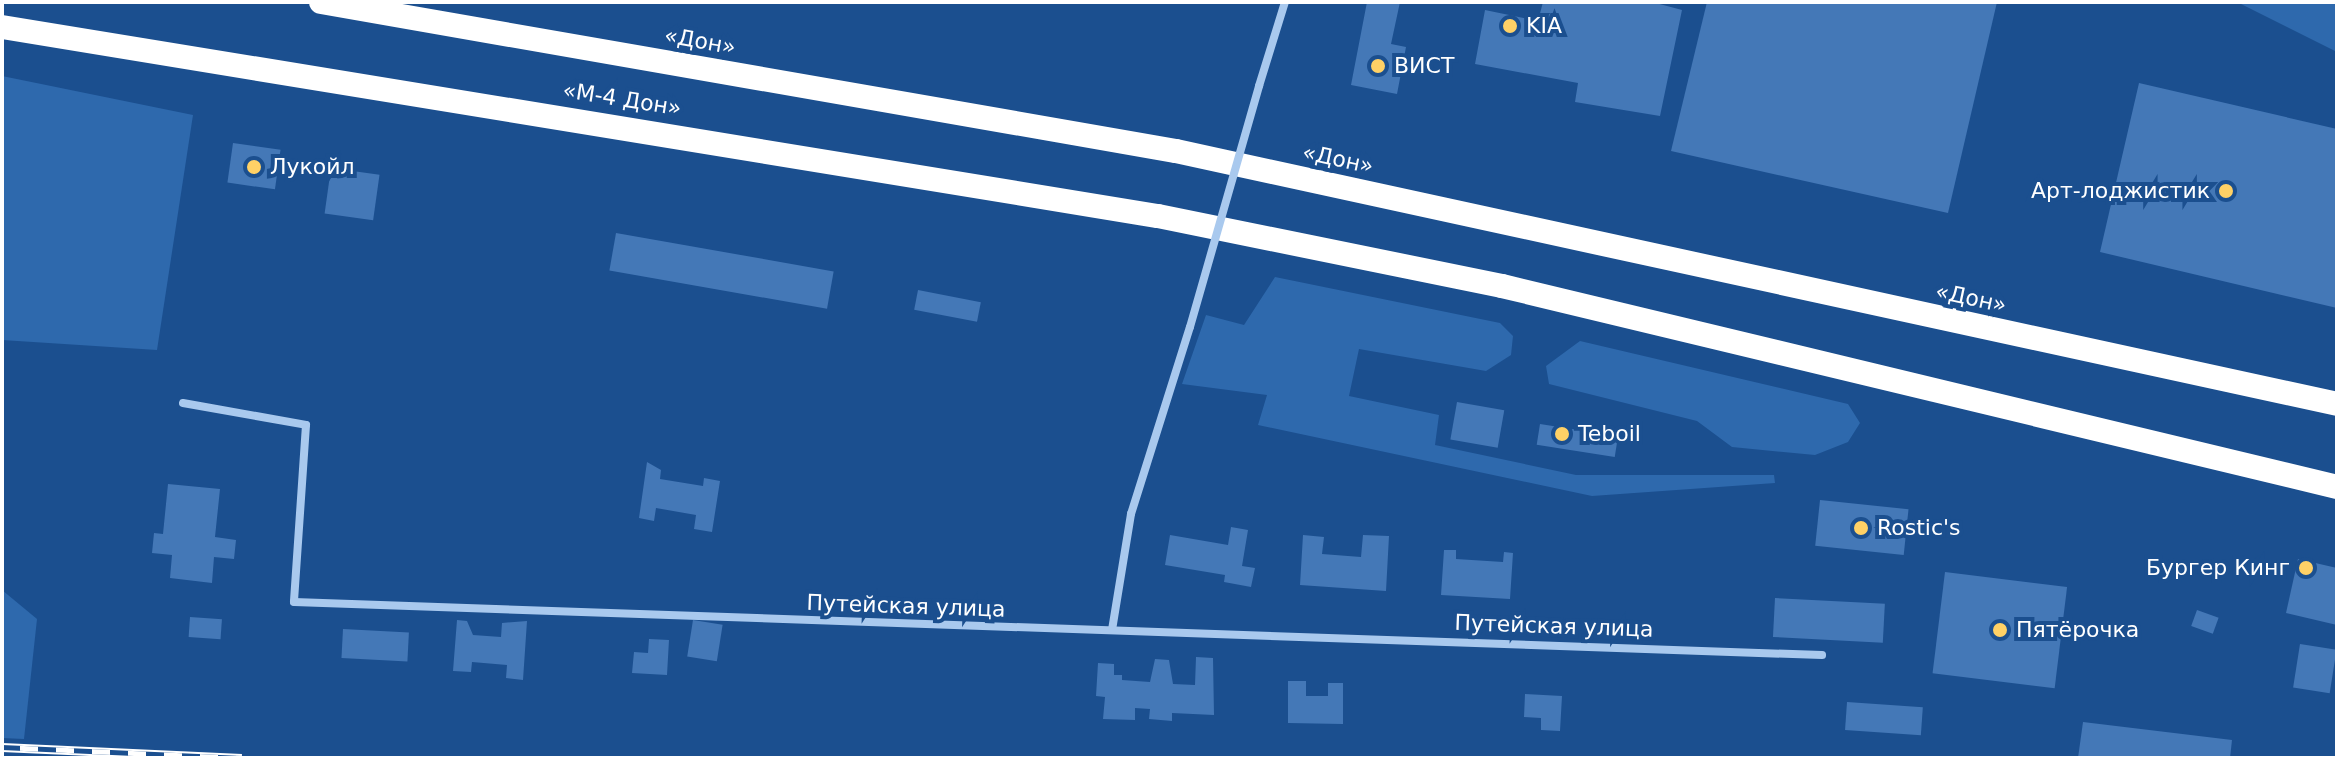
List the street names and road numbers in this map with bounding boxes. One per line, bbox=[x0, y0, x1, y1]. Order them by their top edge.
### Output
street label: «Дон» bbox=[662, 22, 738, 60]
street label: «М-4 Дон» bbox=[561, 77, 683, 121]
street label: «Дон» bbox=[1300, 139, 1376, 179]
street label: «Дон» bbox=[1933, 278, 2009, 318]
street label: Путейская улица bbox=[806, 589, 1006, 623]
street label: Путейская улица bbox=[1454, 609, 1654, 643]

